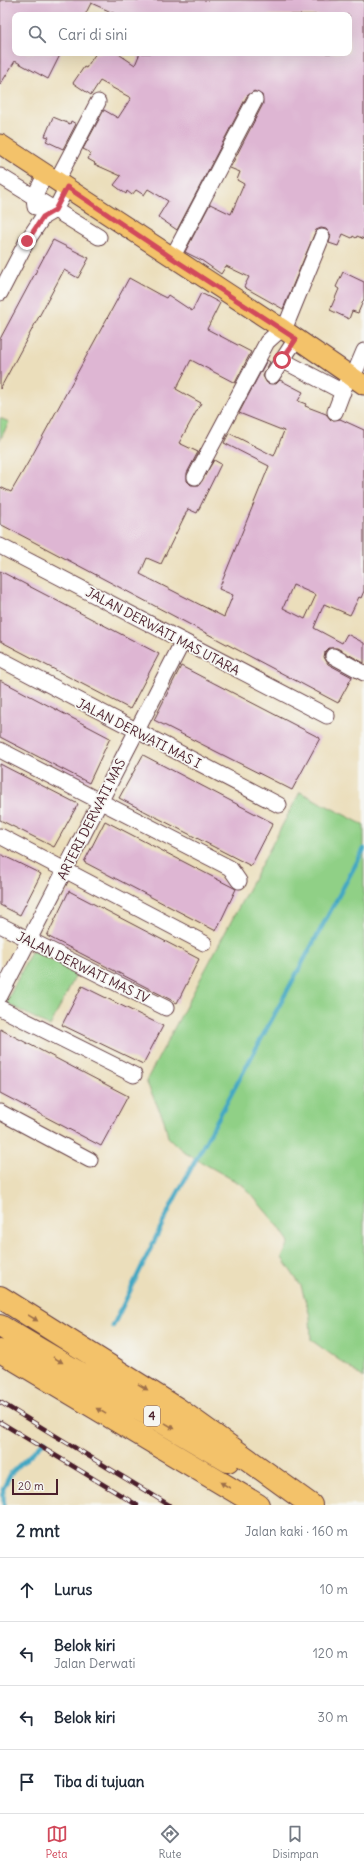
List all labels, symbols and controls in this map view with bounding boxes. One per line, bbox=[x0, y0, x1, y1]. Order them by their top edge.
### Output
search box bbox=[12, 12, 352, 56]
icon: search bbox=[26, 23, 48, 45]
text: Cari di sini bbox=[58, 25, 127, 44]
route end bbox=[18, 232, 36, 250]
route start bbox=[273, 351, 291, 369]
street label: JALAN DERWATI MAS UTARA bbox=[83, 584, 243, 679]
street label: JALAN DERWATI MAS I bbox=[74, 695, 204, 772]
street label: ARTERI DERWATI MAS bbox=[53, 756, 129, 883]
street label: JALAN DERWATI MAS IV bbox=[14, 928, 152, 1007]
one-way arrow bbox=[27, 1314, 39, 1321]
one-way arrow bbox=[52, 1357, 64, 1364]
one-way arrow bbox=[138, 1383, 148, 1391]
road number: 4 bbox=[144, 1406, 160, 1426]
one-way arrow bbox=[95, 1408, 107, 1415]
one-way arrow bbox=[164, 1423, 176, 1430]
scale bar bbox=[12, 1477, 58, 1496]
text: 20 m bbox=[18, 1479, 44, 1493]
one-way arrow bbox=[220, 1481, 230, 1489]
text: 2 mnt bbox=[16, 1520, 60, 1542]
text: Jalan kaki · 160 m bbox=[245, 1523, 348, 1540]
icon: ahead bbox=[16, 1579, 38, 1601]
text: Lurus bbox=[54, 1580, 92, 1599]
text: 10 m bbox=[320, 1581, 348, 1598]
text: Belok kiri bbox=[54, 1636, 115, 1655]
icon: left bbox=[16, 1643, 38, 1665]
text: 120 m bbox=[313, 1645, 348, 1662]
text: Jalan Derwati bbox=[54, 1655, 135, 1672]
icon: left bbox=[16, 1707, 38, 1729]
text: Belok kiri bbox=[54, 1708, 115, 1727]
text: 30 m bbox=[318, 1709, 348, 1726]
icon: arrive bbox=[16, 1771, 38, 1793]
text: Tiba di tujuan bbox=[54, 1772, 144, 1791]
tab: Peta bbox=[45, 1823, 68, 1861]
tab: Rute bbox=[158, 1823, 181, 1861]
tab: Disimpan bbox=[272, 1823, 319, 1861]

